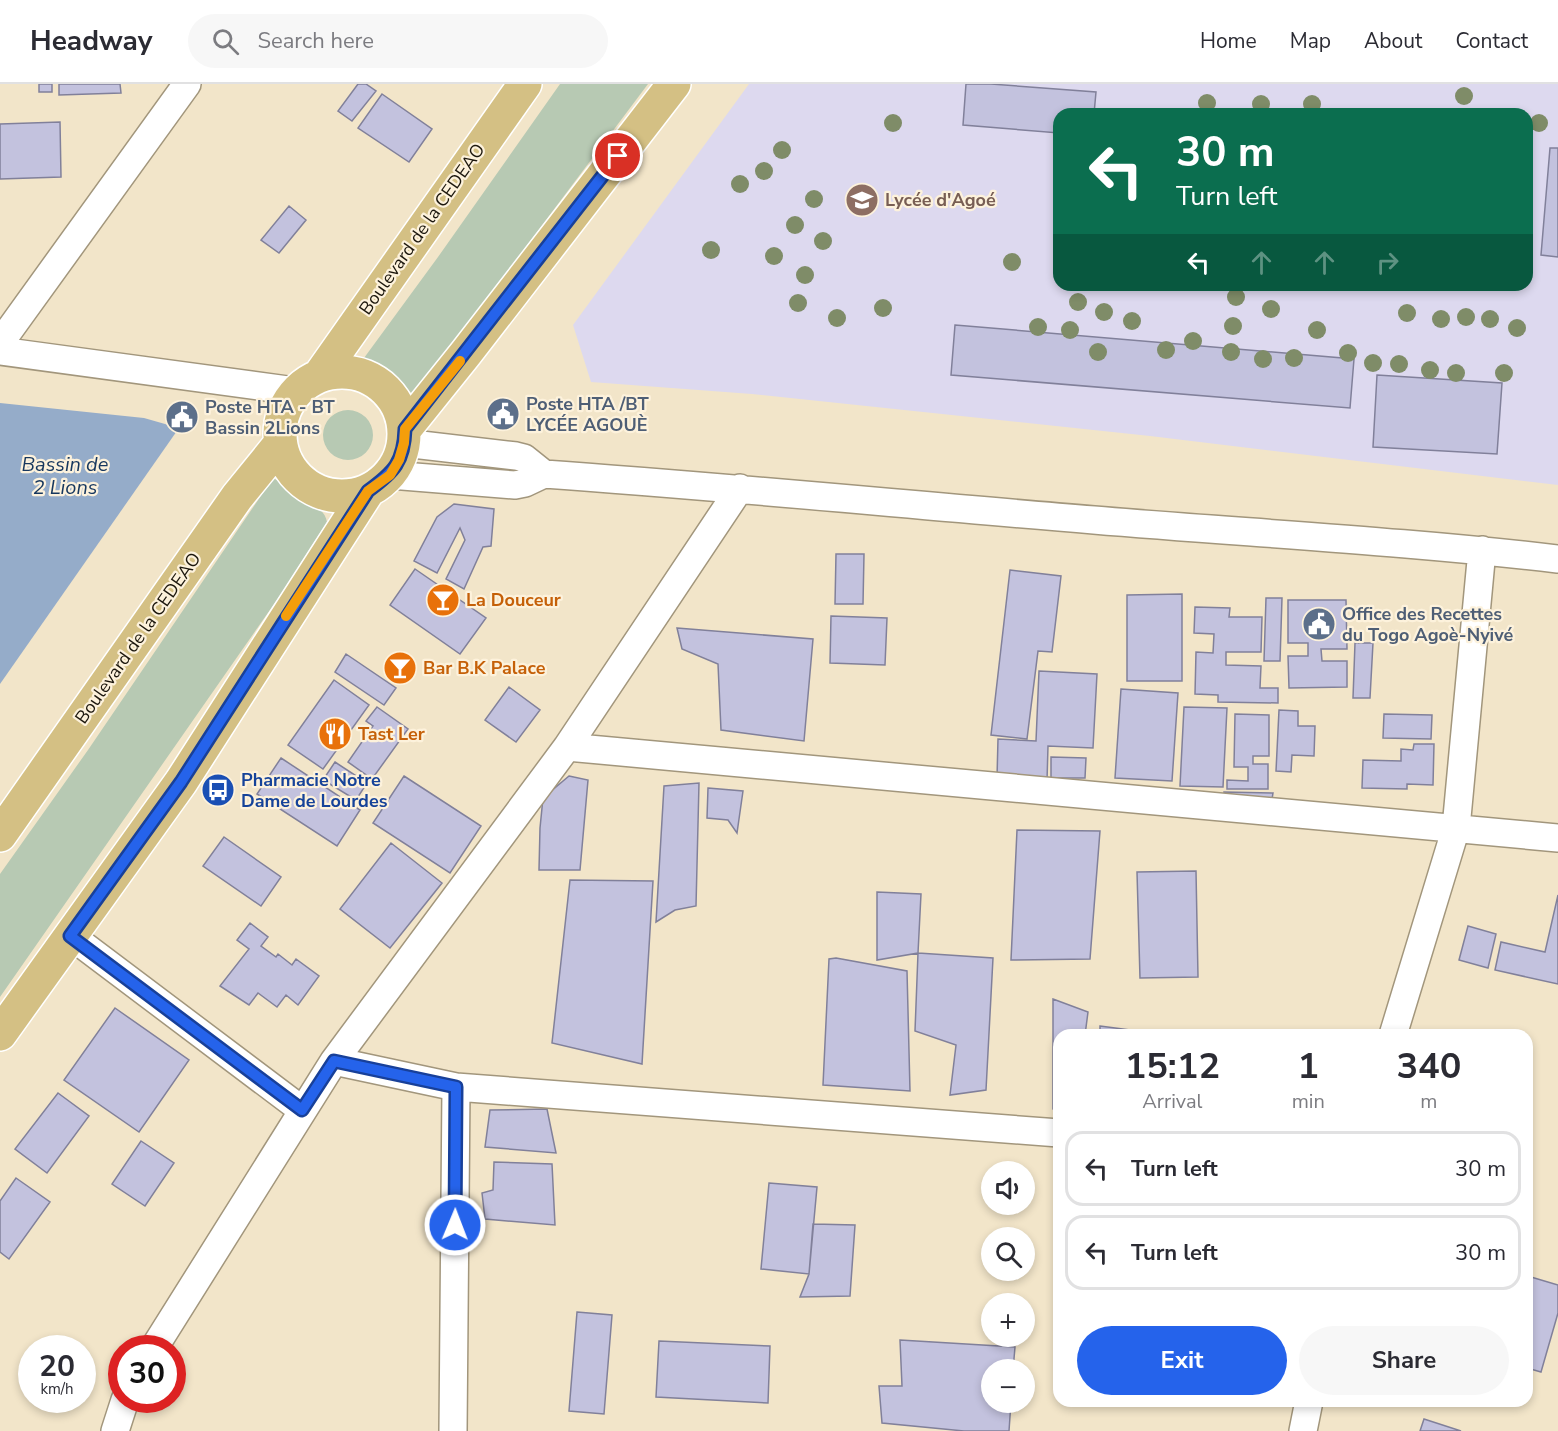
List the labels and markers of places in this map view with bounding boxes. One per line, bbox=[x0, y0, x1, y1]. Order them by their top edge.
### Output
pin bbox=[592, 130, 643, 181]
school or university icon: Lycée d'Agoé bbox=[844, 182, 880, 218]
place label: Lycée d'Agoé bbox=[885, 188, 996, 212]
place label: Poste HTA /BT LYCÉE AGOUÈ bbox=[526, 392, 650, 437]
place label: Poste HTA - BT Bassin 2Lions bbox=[205, 395, 336, 440]
public building icon: Poste HTA /BT LYCÉE AGOUÈ bbox=[485, 396, 521, 432]
public building icon: Poste HTA - BT Bassin 2Lions bbox=[164, 399, 200, 435]
bar icon: La Douceur bbox=[425, 582, 461, 618]
place label: La Douceur bbox=[466, 588, 561, 612]
place label: Office des Recettes du Togo Agoè-Nyivé bbox=[1342, 602, 1513, 647]
public building icon: Office des Recettes du Togo Agoè-Nyivé bbox=[1301, 606, 1337, 642]
bar icon: Bar B.K Palace bbox=[382, 650, 418, 686]
place label: Bar B.K Palace bbox=[423, 656, 546, 680]
restaurant icon: Tast Ler bbox=[317, 716, 353, 752]
place label: Tast Ler bbox=[358, 722, 425, 746]
place label: Pharmacie Notre Dame de Lourdes bbox=[241, 768, 388, 813]
bus stop icon: Pharmacie Notre Dame de Lourdes bbox=[200, 772, 236, 808]

